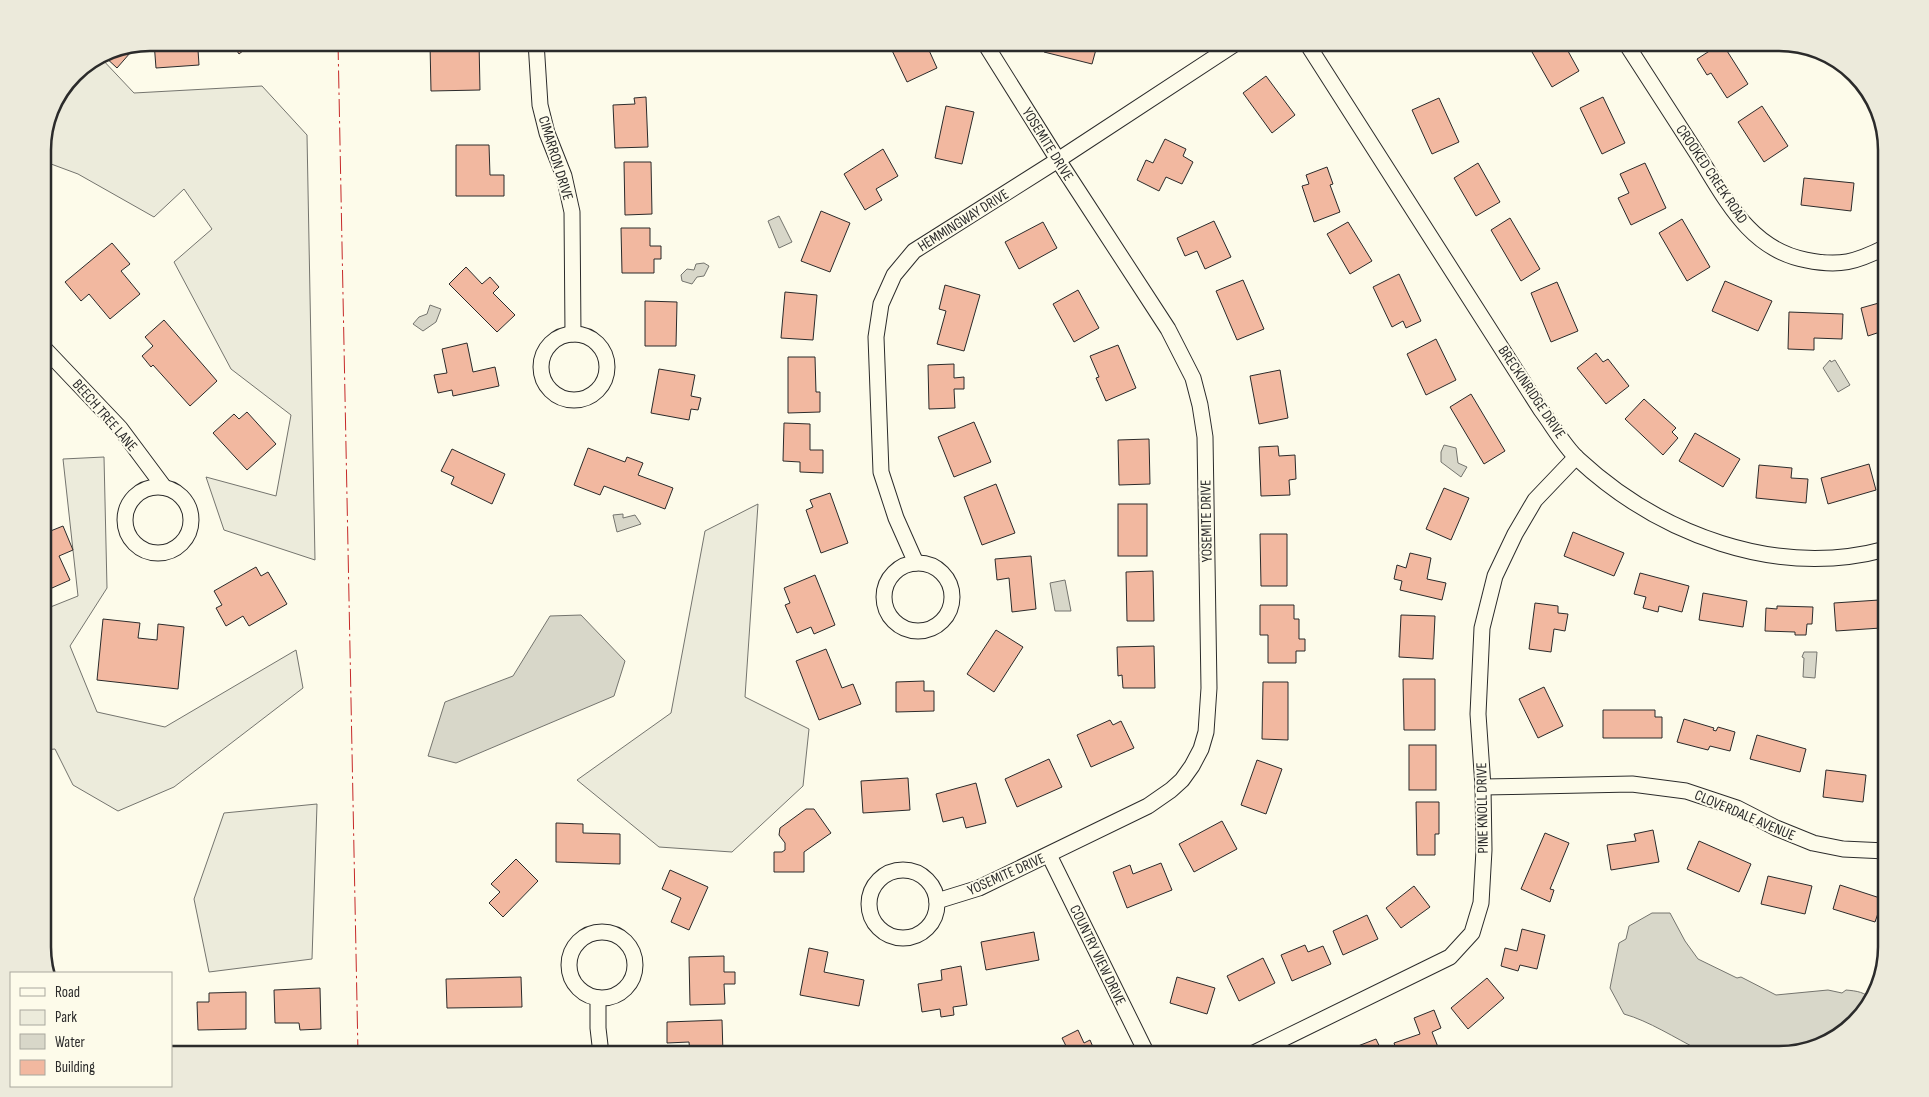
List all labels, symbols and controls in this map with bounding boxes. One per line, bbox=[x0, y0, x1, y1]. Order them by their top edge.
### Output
street label: YOSEMITE DRIVE bbox=[1018, 104, 1078, 184]
street label: CIMARRON DRIVE bbox=[534, 114, 577, 203]
street label: CROOKED CREEK ROAD bbox=[1671, 121, 1752, 227]
street label: HEMMINGWAY DRIVE bbox=[914, 185, 1012, 256]
street label: BRECKINRIDGE DRIVE bbox=[1494, 342, 1570, 442]
street label: BEECH TREE LANE bbox=[68, 375, 141, 455]
street label: YOSEMITE DRIVE bbox=[1196, 479, 1217, 563]
street label: PINE KNOLL DRIVE bbox=[1472, 762, 1493, 854]
street label: CLOVERDALE AVENUE bbox=[1692, 786, 1798, 845]
street label: YOSEMITE DRIVE bbox=[965, 849, 1048, 900]
street label: COUNTRY VIEW DRIVE bbox=[1065, 902, 1130, 1009]
legend bbox=[10, 972, 172, 1087]
text: Road bbox=[55, 983, 80, 1002]
text: Park bbox=[55, 1008, 77, 1027]
text: Water bbox=[55, 1033, 86, 1052]
text: Building bbox=[55, 1058, 95, 1077]

